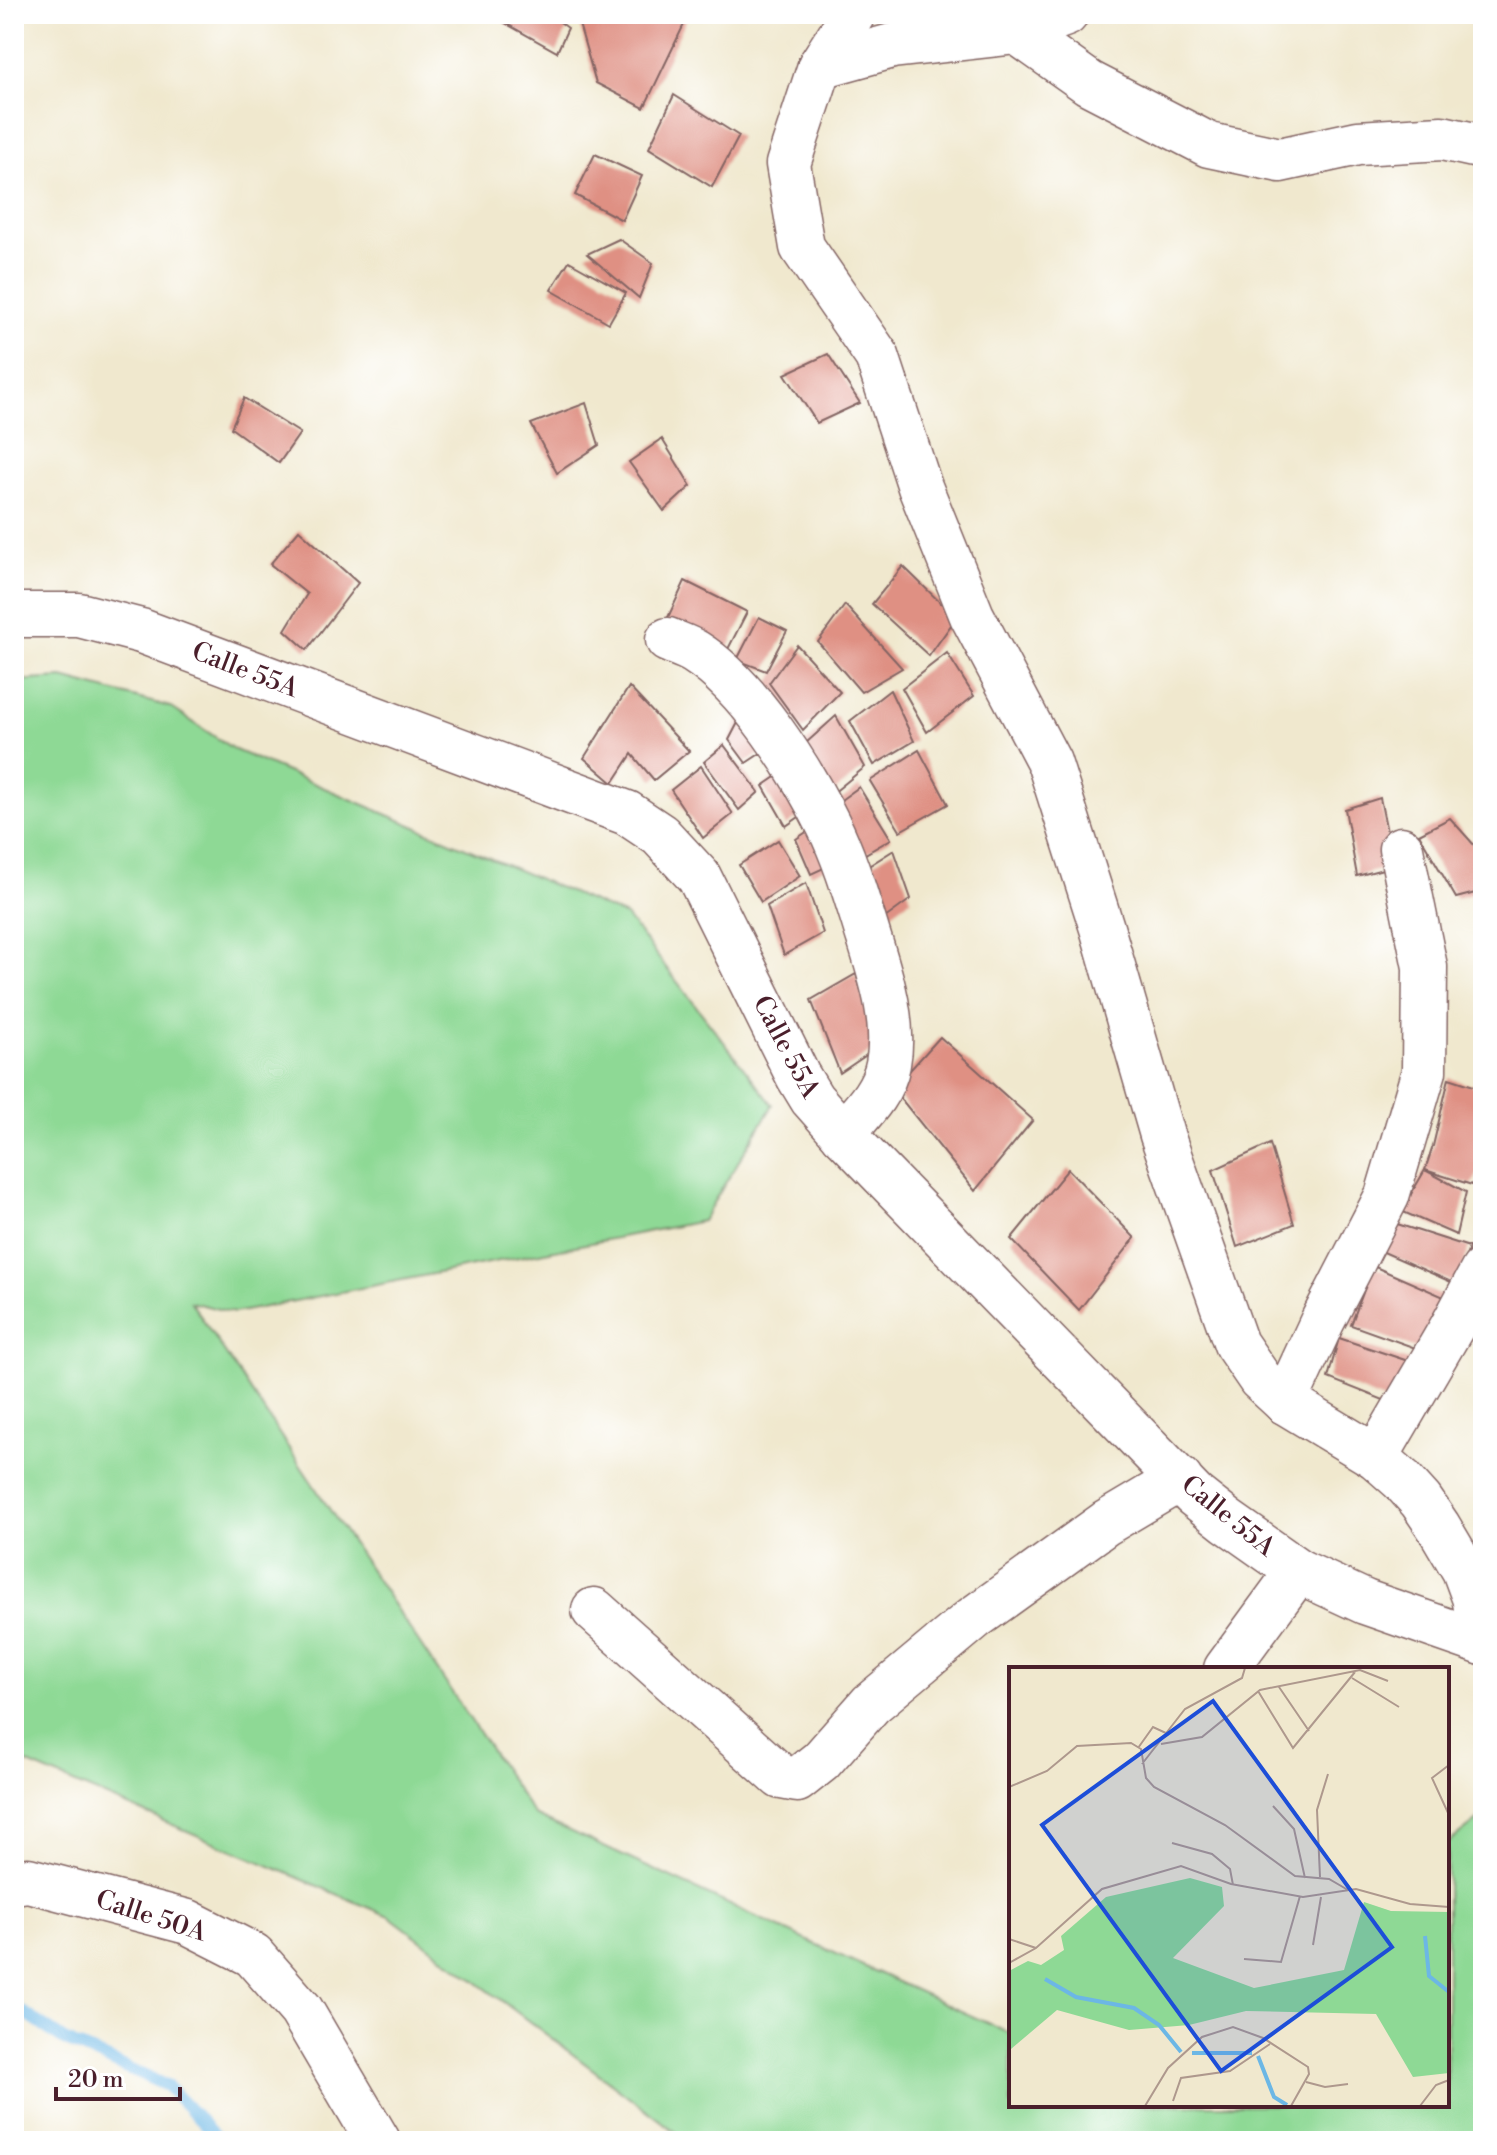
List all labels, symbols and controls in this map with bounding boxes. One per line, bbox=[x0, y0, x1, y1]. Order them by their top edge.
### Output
street label: Calle 55A bbox=[187, 635, 304, 705]
street label: Calle 55A bbox=[746, 990, 827, 1105]
street label: Calle 55A bbox=[1175, 1469, 1282, 1564]
inset map bbox=[1009, 1667, 1449, 2107]
street label: Calle 50A bbox=[92, 1883, 211, 1949]
scale bar bbox=[56, 2051, 180, 2101]
text: 20 m bbox=[68, 2065, 124, 2095]

